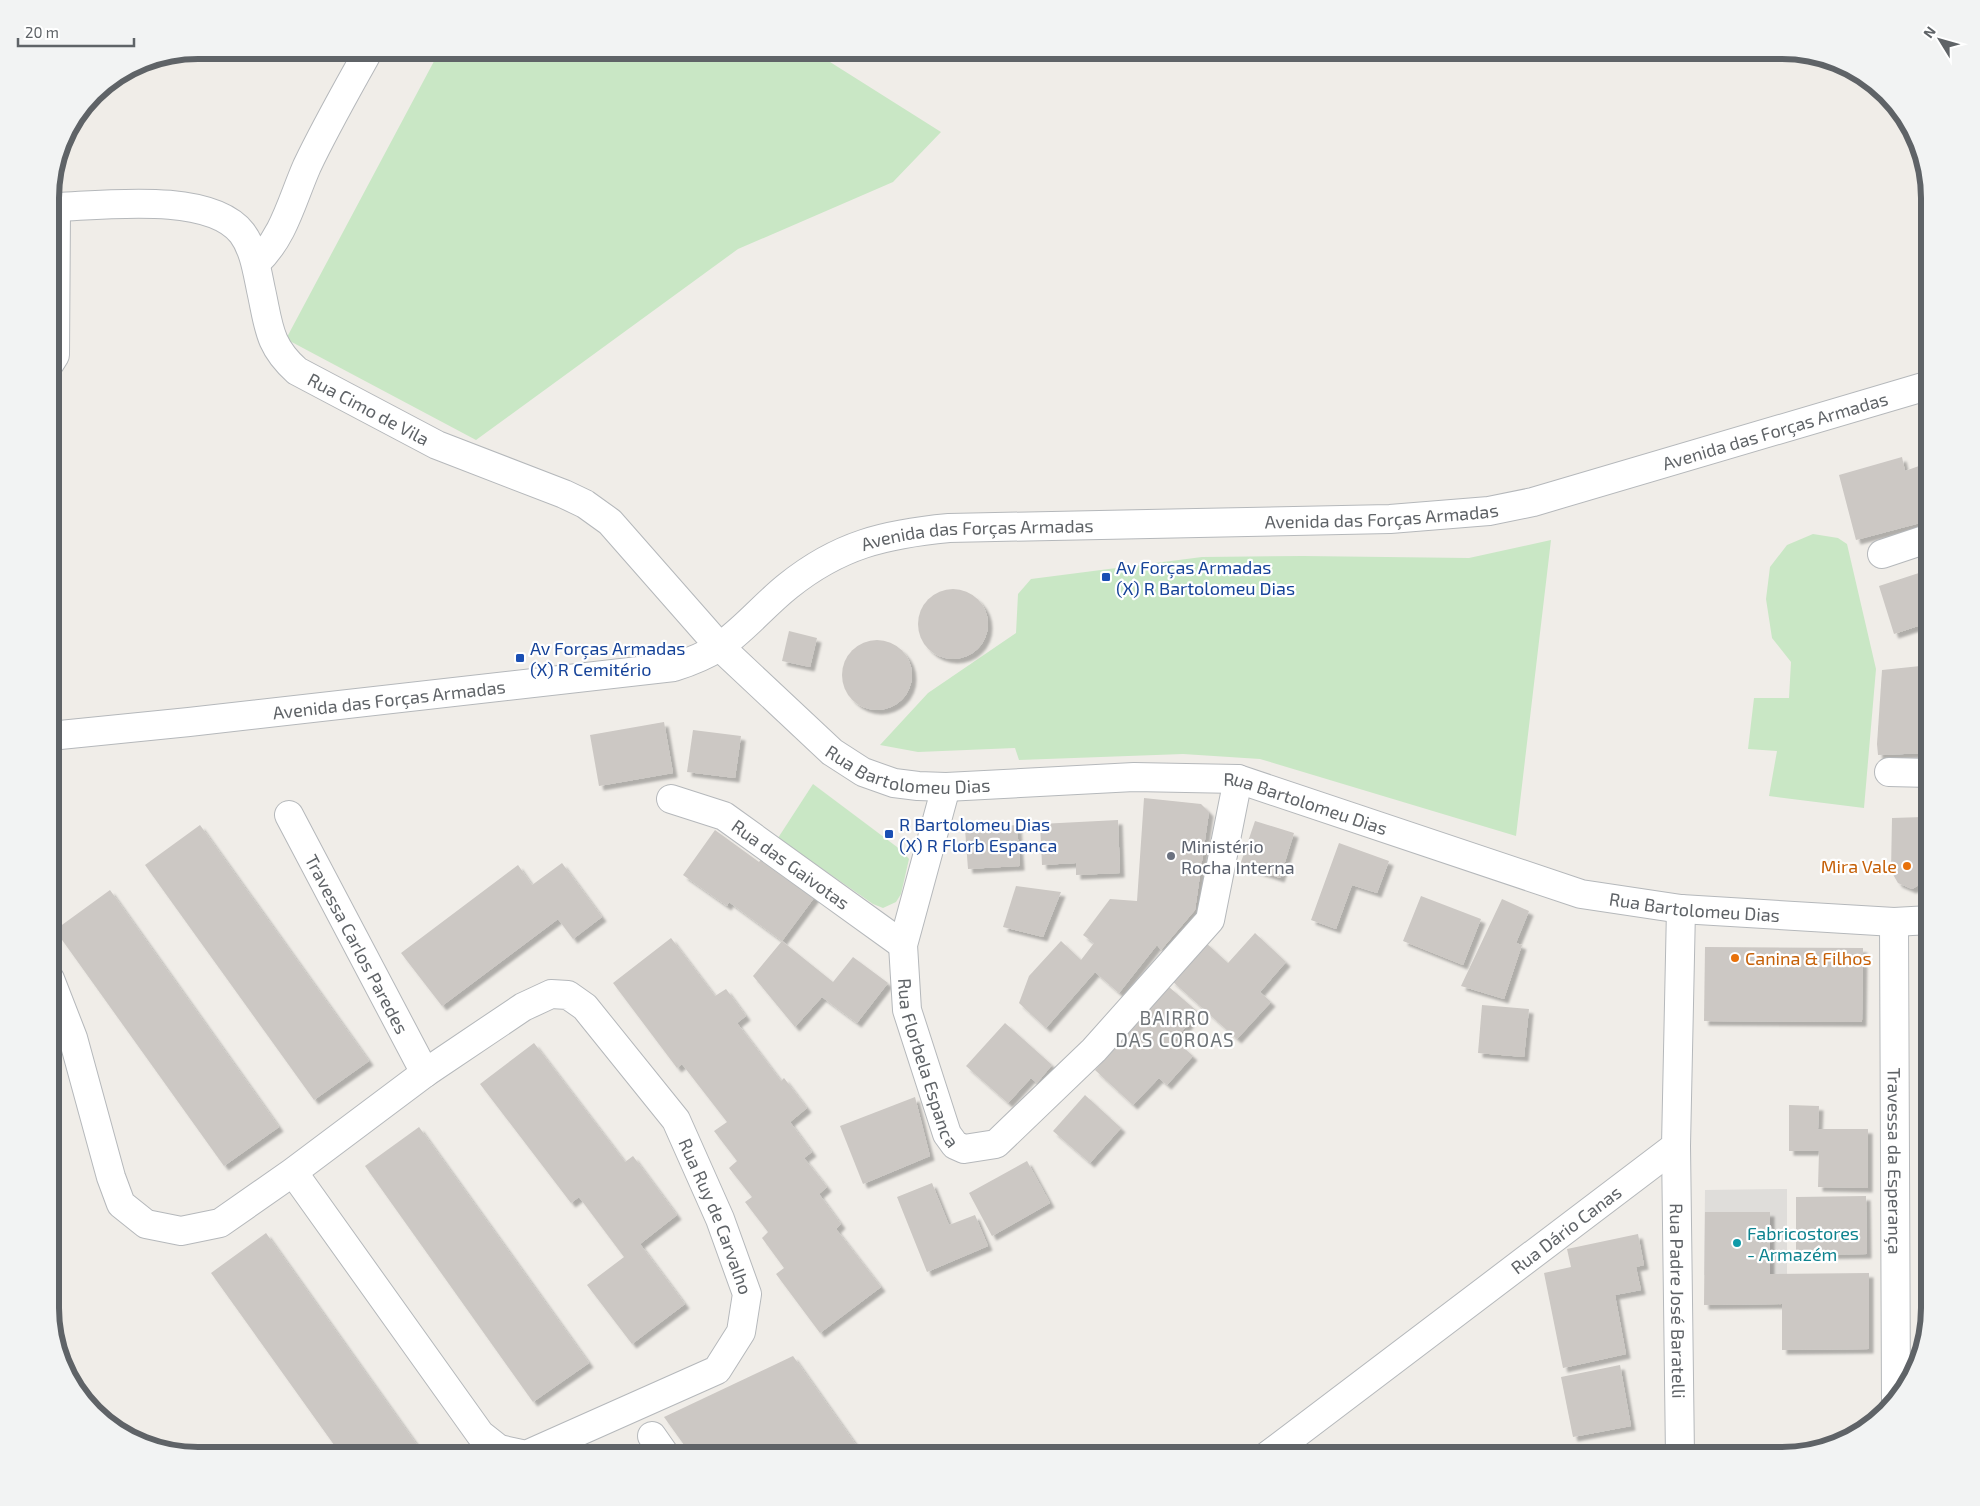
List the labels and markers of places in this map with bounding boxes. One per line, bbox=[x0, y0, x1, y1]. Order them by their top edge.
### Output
place label: Av Forças Armadas (X) R Bartolomeu Dias bbox=[1116, 556, 1295, 599]
marker: Av Forças Armadas (X) R Bartolomeu Dias bbox=[1100, 571, 1112, 583]
place label: Av Forças Armadas (X) R Cemitério bbox=[530, 637, 685, 680]
marker: Av Forças Armadas (X) R Cemitério bbox=[514, 652, 526, 664]
place label: R Bartolomeu Dias (X) R Florb Espanca bbox=[899, 813, 1057, 856]
marker: R Bartolomeu Dias (X) R Florb Espanca bbox=[883, 828, 895, 840]
place label: Ministério Rocha Interna bbox=[1181, 835, 1295, 878]
marker: Ministério Rocha Interna bbox=[1165, 850, 1177, 862]
place label: Mira Vale bbox=[1821, 855, 1897, 877]
marker: Mira Vale bbox=[1901, 860, 1913, 872]
place label: Canina & Filhos bbox=[1745, 947, 1872, 969]
marker: Canina & Filhos bbox=[1729, 952, 1741, 964]
place label: Fabricostores - Armazém bbox=[1747, 1222, 1859, 1265]
marker: Fabricostores - Armazém bbox=[1731, 1237, 1743, 1249]

